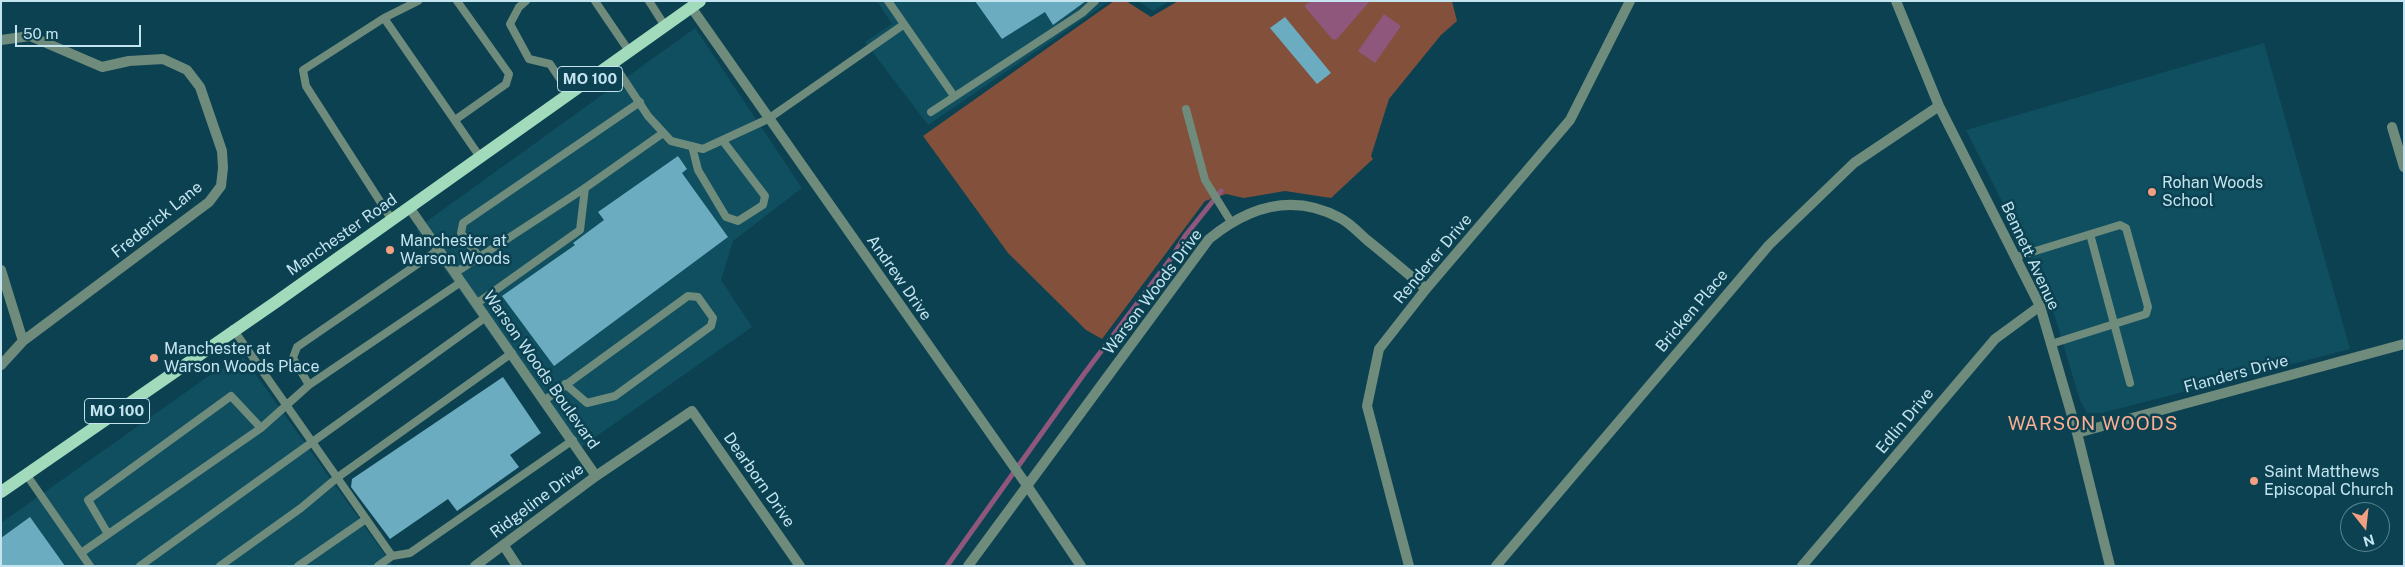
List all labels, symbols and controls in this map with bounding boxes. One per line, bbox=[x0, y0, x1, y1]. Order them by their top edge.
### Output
scale bar bbox=[18, 15, 144, 47]
text: 50 m bbox=[23, 25, 58, 42]
road number: MO 100 bbox=[558, 66, 622, 92]
place label: Rohan Woods School bbox=[2162, 173, 2263, 211]
street label: Frederick Lane bbox=[108, 178, 206, 262]
marker: Rohan Woods School bbox=[2146, 186, 2158, 198]
street label: Manchester Road bbox=[283, 190, 401, 280]
street label: Bennett Avenue bbox=[1996, 199, 2064, 313]
street label: Renderer Drive bbox=[1390, 210, 1476, 308]
street label: Warson Woods Drive bbox=[1100, 225, 1206, 359]
place label: Manchester at Warson Woods bbox=[400, 231, 510, 269]
street label: Andrew Drive bbox=[862, 232, 936, 324]
marker: Manchester at Warson Woods bbox=[384, 244, 396, 256]
street label: Bricken Place bbox=[1652, 266, 1732, 356]
street label: Warson Woods Boulevard bbox=[479, 287, 603, 453]
place label: Manchester at Warson Woods Place bbox=[164, 339, 320, 377]
street label: Flanders Drive bbox=[2182, 351, 2290, 397]
marker: Manchester at Warson Woods Place bbox=[148, 352, 160, 364]
street label: Edlin Drive bbox=[1872, 384, 1938, 458]
road number: MO 100 bbox=[84, 398, 150, 424]
district label: WARSON WOODS bbox=[2006, 413, 2180, 435]
street label: Dearborn Drive bbox=[719, 429, 799, 531]
street label: Ridgeline Drive bbox=[486, 460, 588, 542]
place label: Saint Matthews Episcopal Church bbox=[2264, 462, 2394, 500]
marker: Saint Matthews Episcopal Church bbox=[2248, 475, 2260, 487]
north arrow bbox=[2340, 502, 2390, 552]
text: N bbox=[2361, 531, 2376, 550]

